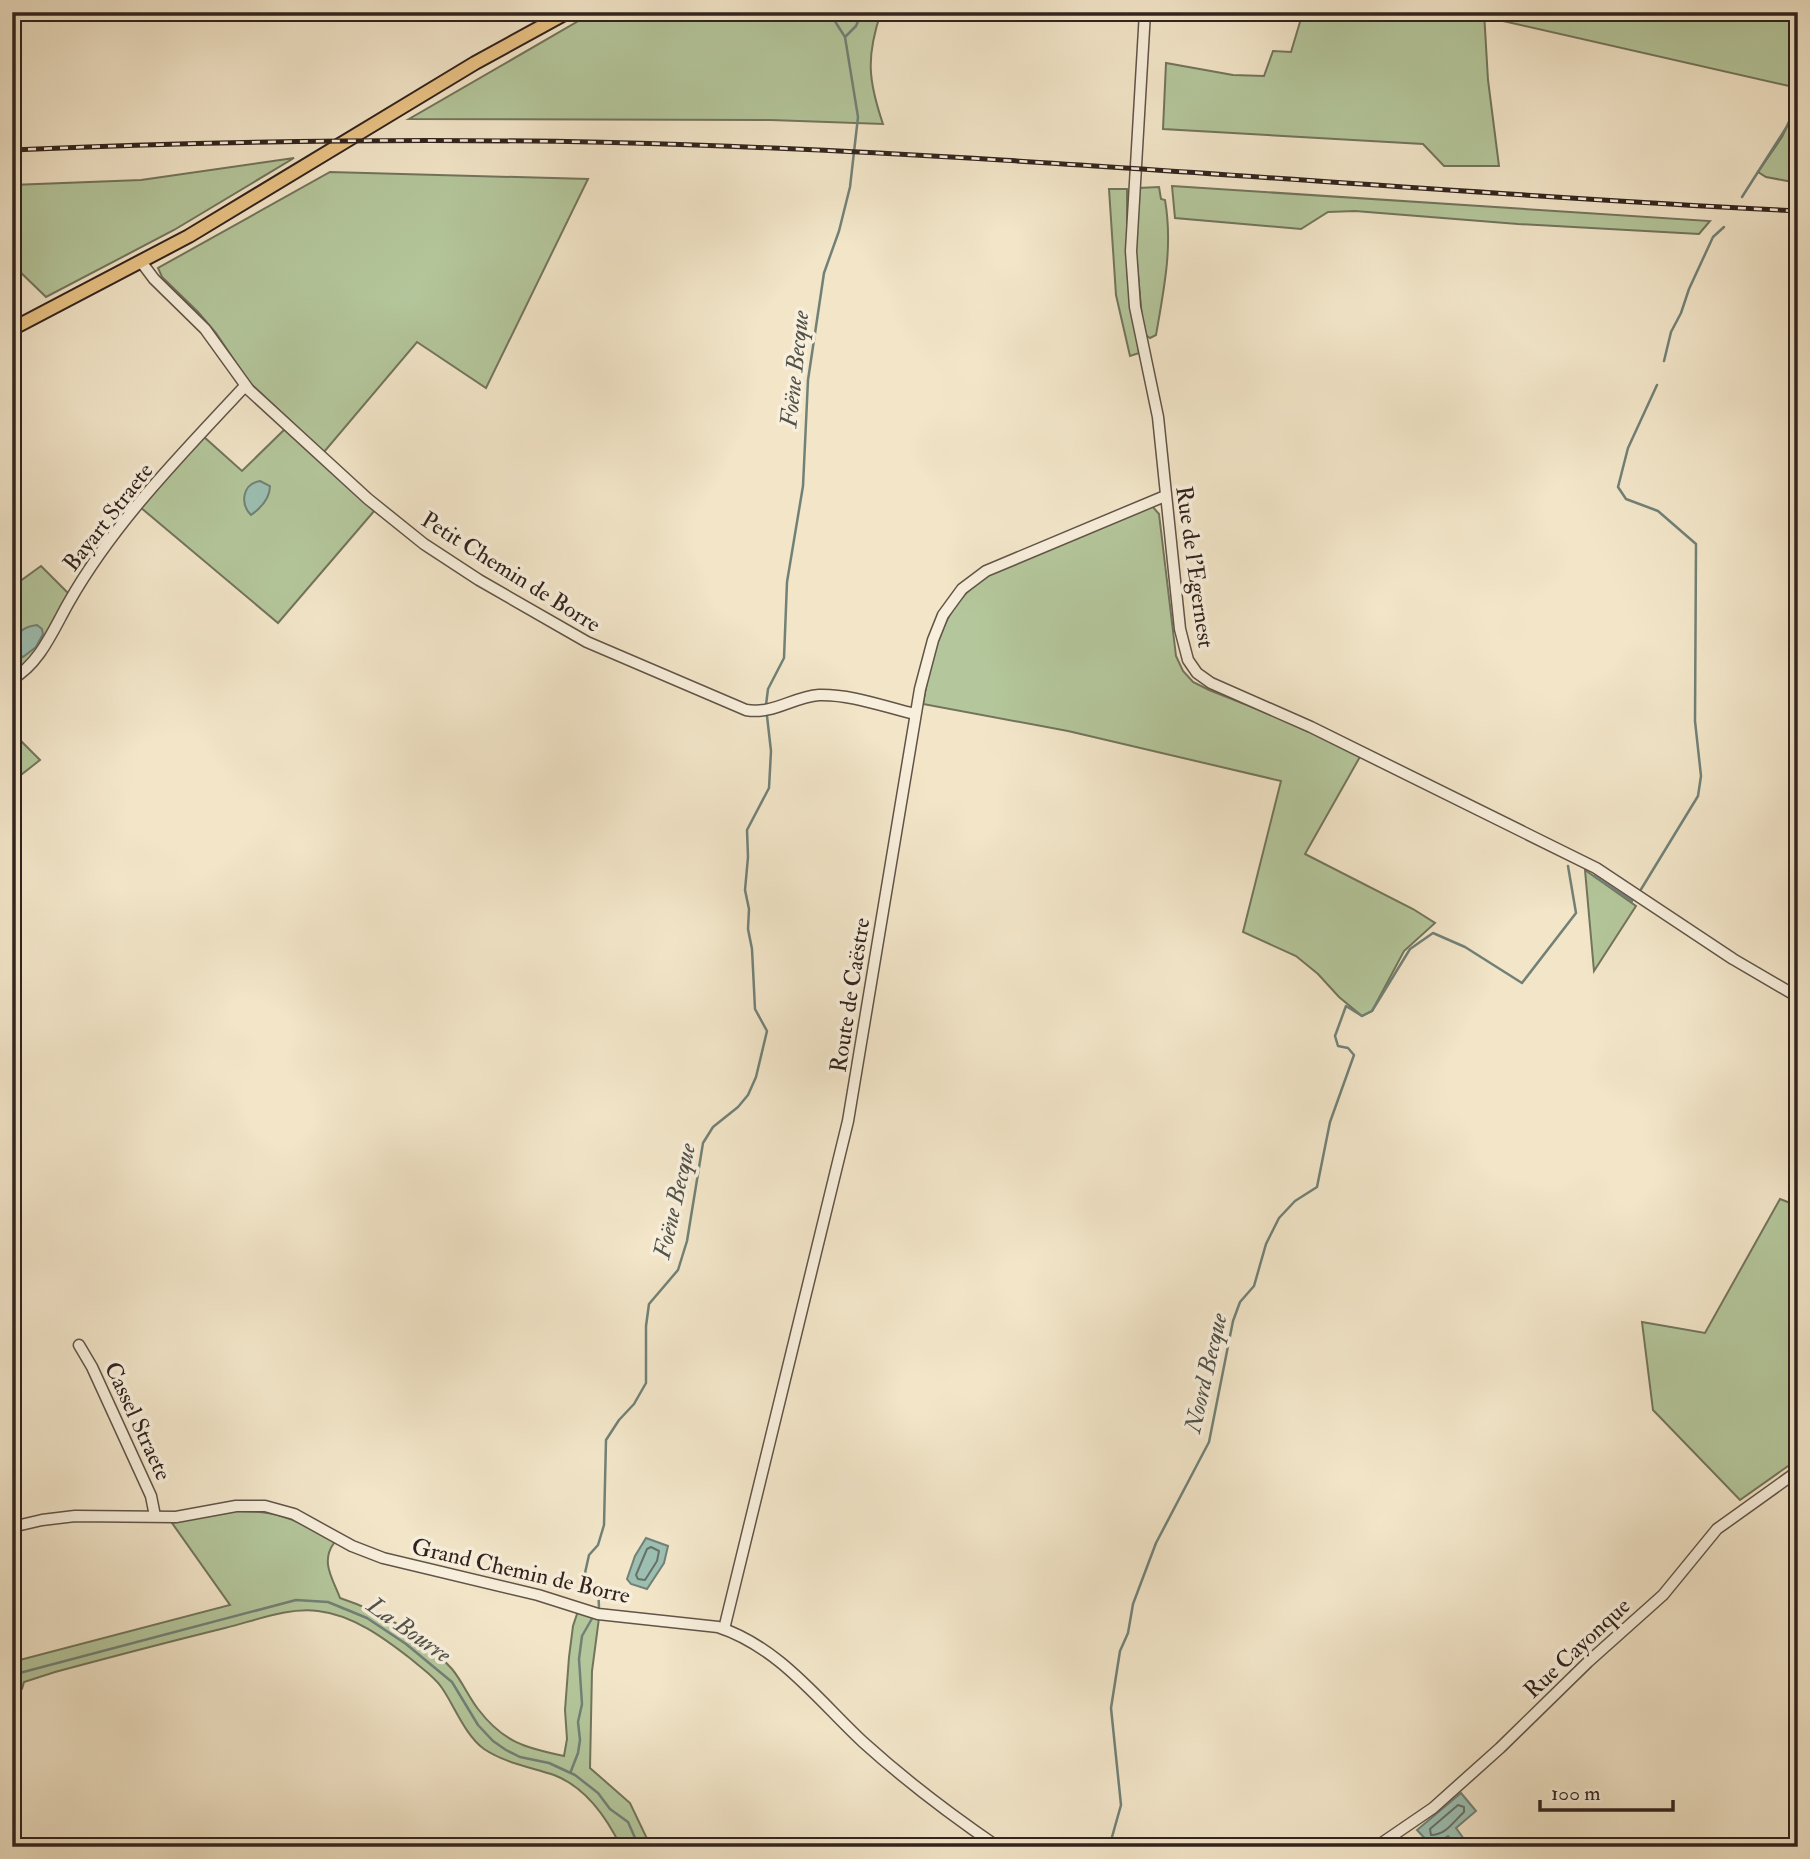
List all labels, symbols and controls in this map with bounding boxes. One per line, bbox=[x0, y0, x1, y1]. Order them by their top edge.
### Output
water label: Foëne Becque bbox=[773, 308, 817, 430]
street label: Bayart Straete bbox=[57, 457, 160, 577]
street label: Rue de l'Egernest bbox=[1169, 484, 1221, 650]
street label: Petit Chemin de Borre bbox=[416, 505, 606, 639]
street label: Route de Caëstre bbox=[823, 915, 877, 1074]
water label: Foëne Becque bbox=[646, 1139, 704, 1263]
water label: Noord Becque bbox=[1177, 1309, 1235, 1438]
street label: Cassel Straete bbox=[98, 1357, 178, 1485]
street label: Grand Chemin de Borre bbox=[409, 1532, 633, 1610]
water label: La Bourre bbox=[360, 1589, 458, 1671]
street label: Rue Cayonque bbox=[1518, 1591, 1636, 1705]
scale bar bbox=[1540, 1768, 1674, 1812]
text: 100 m bbox=[1551, 1780, 1601, 1807]

